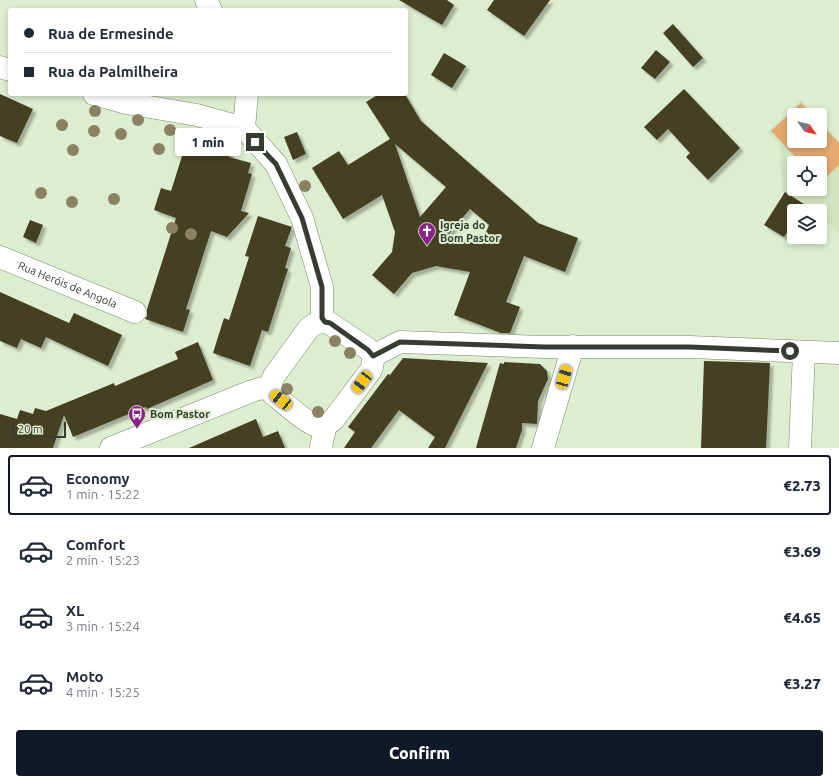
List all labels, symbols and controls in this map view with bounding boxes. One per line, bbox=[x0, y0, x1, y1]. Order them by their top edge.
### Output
text: Rua de Ermesinde bbox=[48, 25, 174, 42]
text: Rua da Palmilheira bbox=[48, 63, 178, 80]
north arrow bbox=[787, 108, 827, 148]
map controls bbox=[787, 108, 827, 244]
callout: 1 min bbox=[175, 128, 241, 156]
route end bbox=[246, 133, 264, 151]
text: 1 min bbox=[191, 135, 225, 149]
button: locate bbox=[787, 156, 827, 196]
button: layers bbox=[787, 204, 827, 244]
place label: Igreja do Bom Pastor bbox=[440, 219, 500, 244]
church icon: Igreja do Bom Pastor bbox=[417, 221, 437, 246]
street label: Rua Heróis de Angola bbox=[16, 259, 119, 310]
route start bbox=[781, 342, 799, 360]
car bbox=[555, 364, 573, 390]
car bbox=[350, 369, 374, 395]
car bbox=[268, 388, 294, 412]
bus stop icon: Bom Pastor bbox=[127, 404, 147, 429]
place label: Bom Pastor bbox=[150, 408, 210, 420]
scale bar bbox=[12, 420, 66, 439]
text: 20 m bbox=[18, 423, 42, 435]
icon: car bbox=[18, 467, 54, 503]
text: Economy bbox=[66, 470, 130, 487]
text: €2.73 bbox=[783, 477, 821, 494]
text: 1 min · 15:22 bbox=[66, 487, 140, 501]
icon: car bbox=[18, 533, 54, 569]
text: Comfort bbox=[66, 536, 125, 553]
text: €3.69 bbox=[783, 543, 821, 560]
text: 2 min · 15:23 bbox=[66, 553, 140, 567]
icon: car bbox=[18, 599, 54, 635]
text: XL bbox=[66, 602, 84, 619]
text: €4.65 bbox=[783, 609, 821, 626]
text: 3 min · 15:24 bbox=[66, 619, 140, 633]
icon: car bbox=[18, 665, 54, 701]
text: Moto bbox=[66, 668, 104, 685]
text: €3.27 bbox=[783, 675, 821, 692]
text: 4 min · 15:25 bbox=[66, 685, 140, 699]
button: Confirm bbox=[16, 730, 823, 776]

